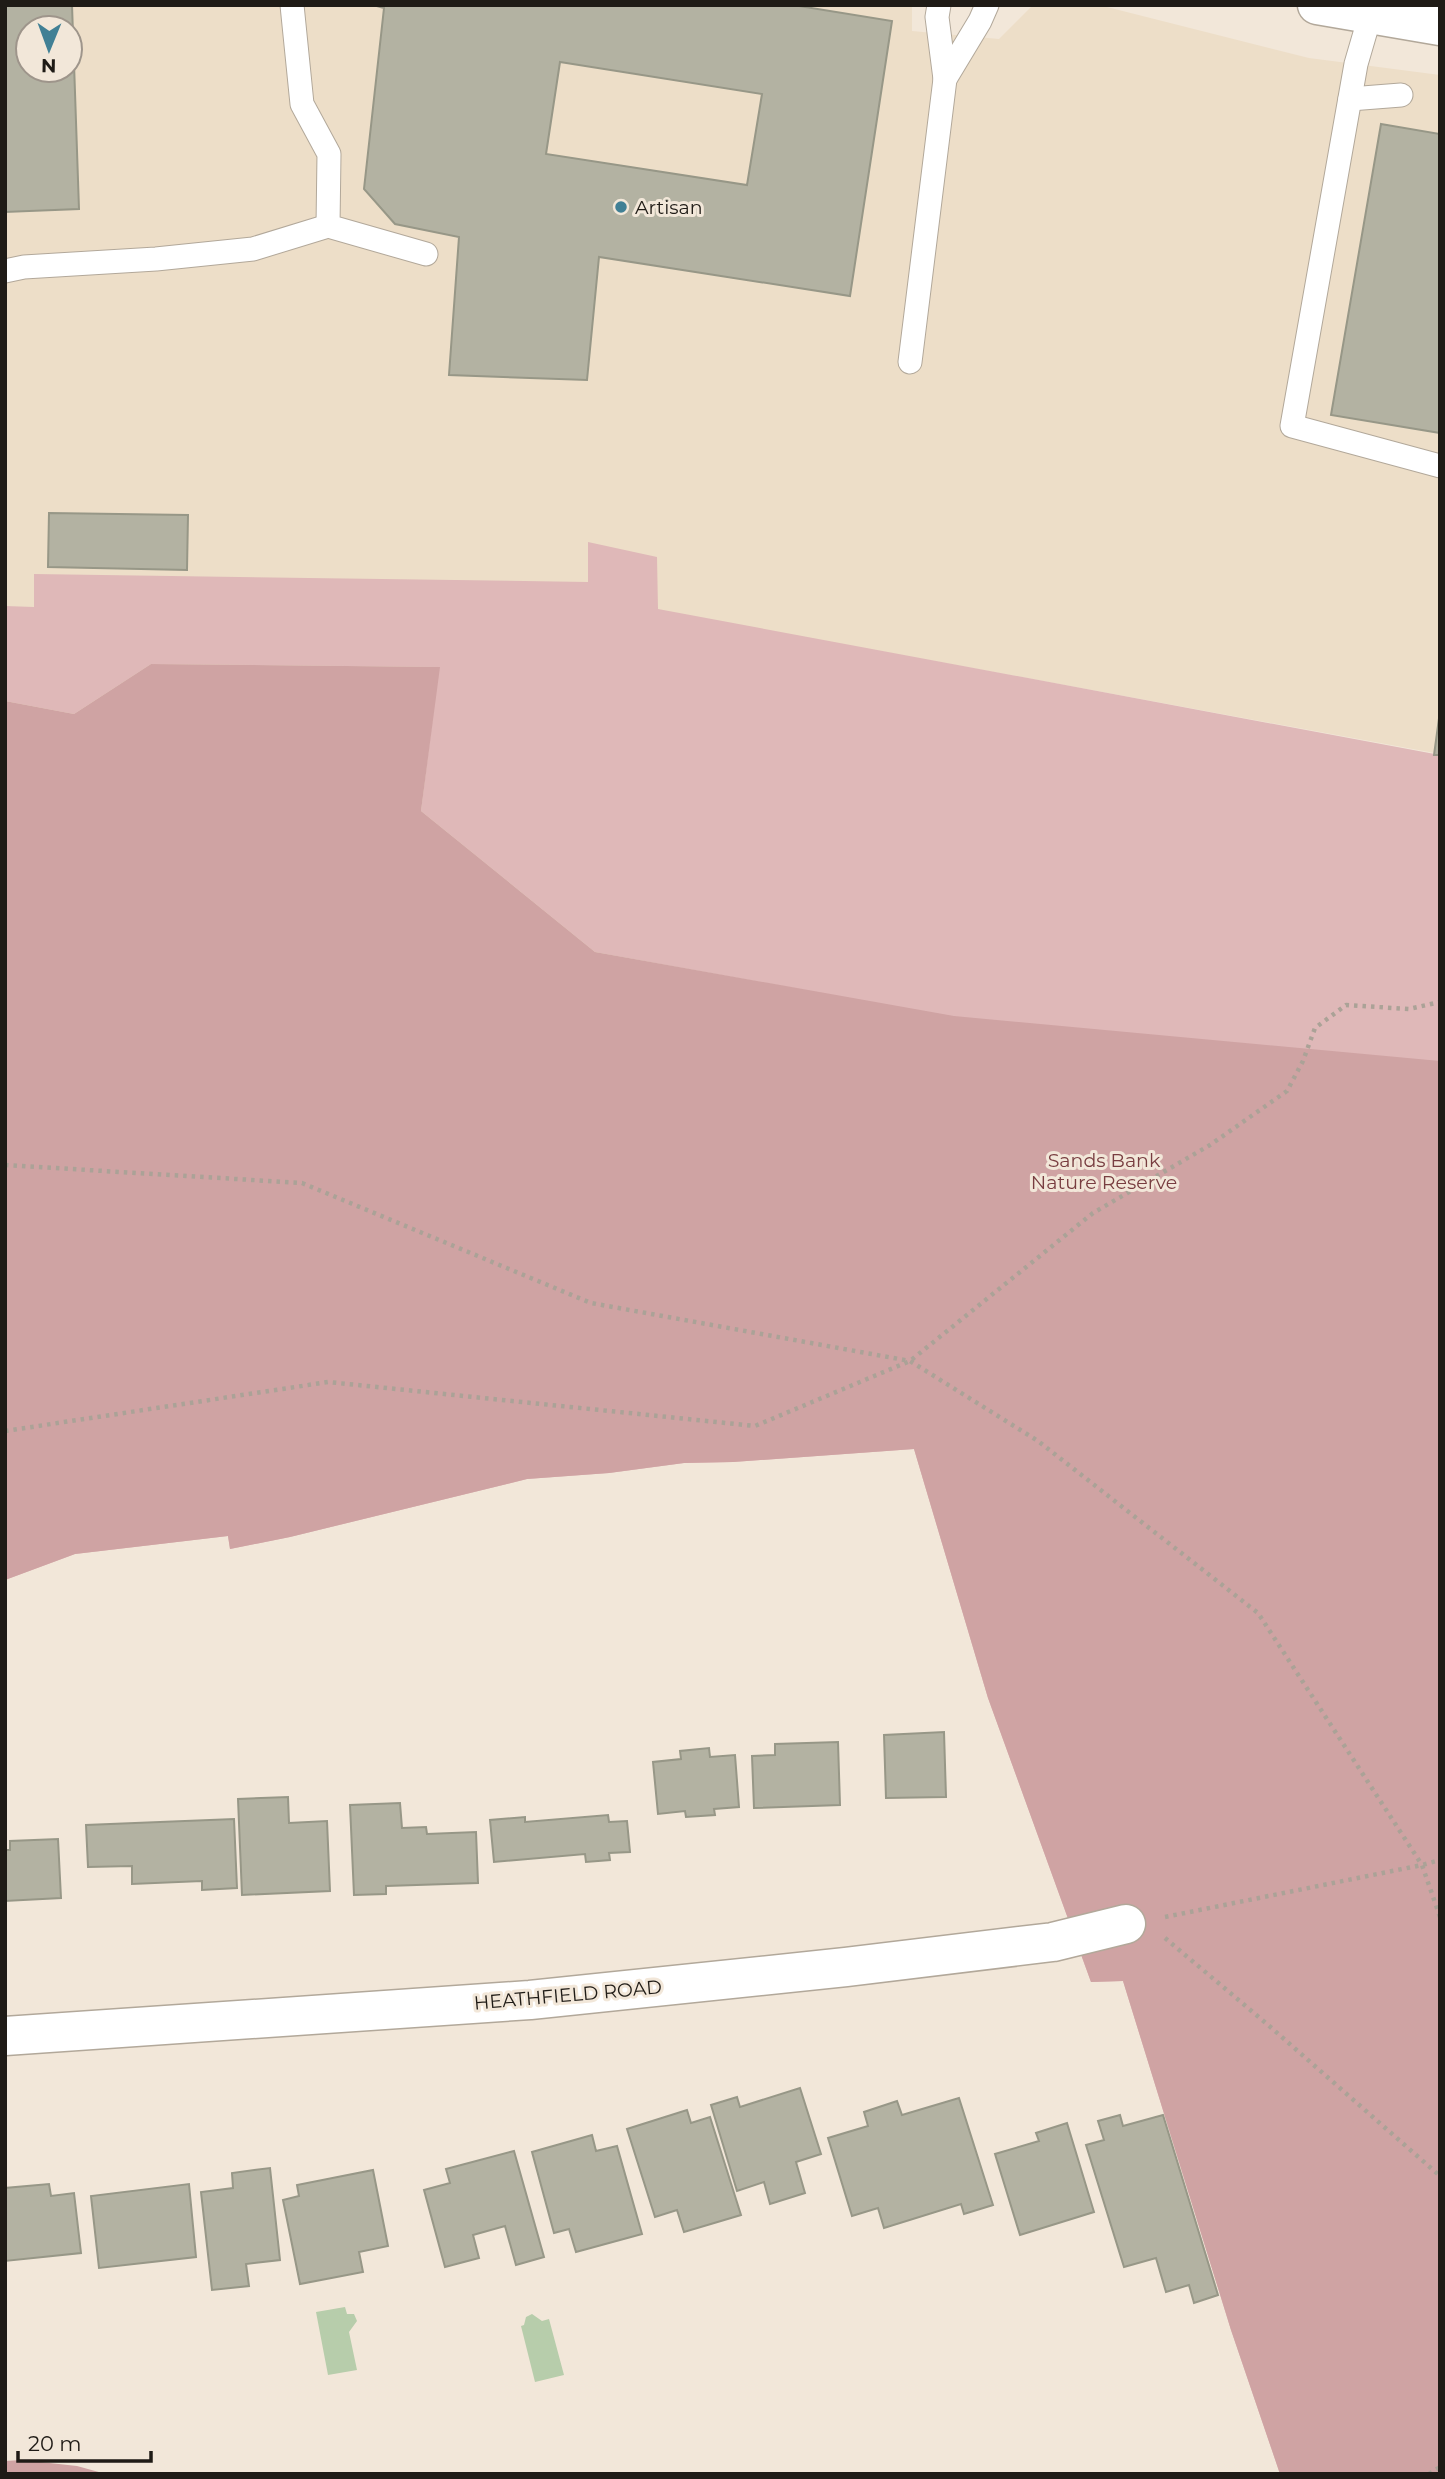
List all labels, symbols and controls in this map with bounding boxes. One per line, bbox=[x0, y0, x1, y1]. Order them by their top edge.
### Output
north arrow bbox=[14, 14, 84, 84]
text: N bbox=[41, 54, 57, 77]
place label: Artisan bbox=[635, 196, 703, 219]
marker: Artisan bbox=[613, 199, 629, 215]
park label: Sands Bank Nature Reserve bbox=[1031, 1149, 1177, 1194]
street label: HEATHFIELD ROAD bbox=[473, 1975, 663, 2015]
scale bar bbox=[18, 2420, 150, 2464]
text: 20 m bbox=[28, 2431, 82, 2456]

